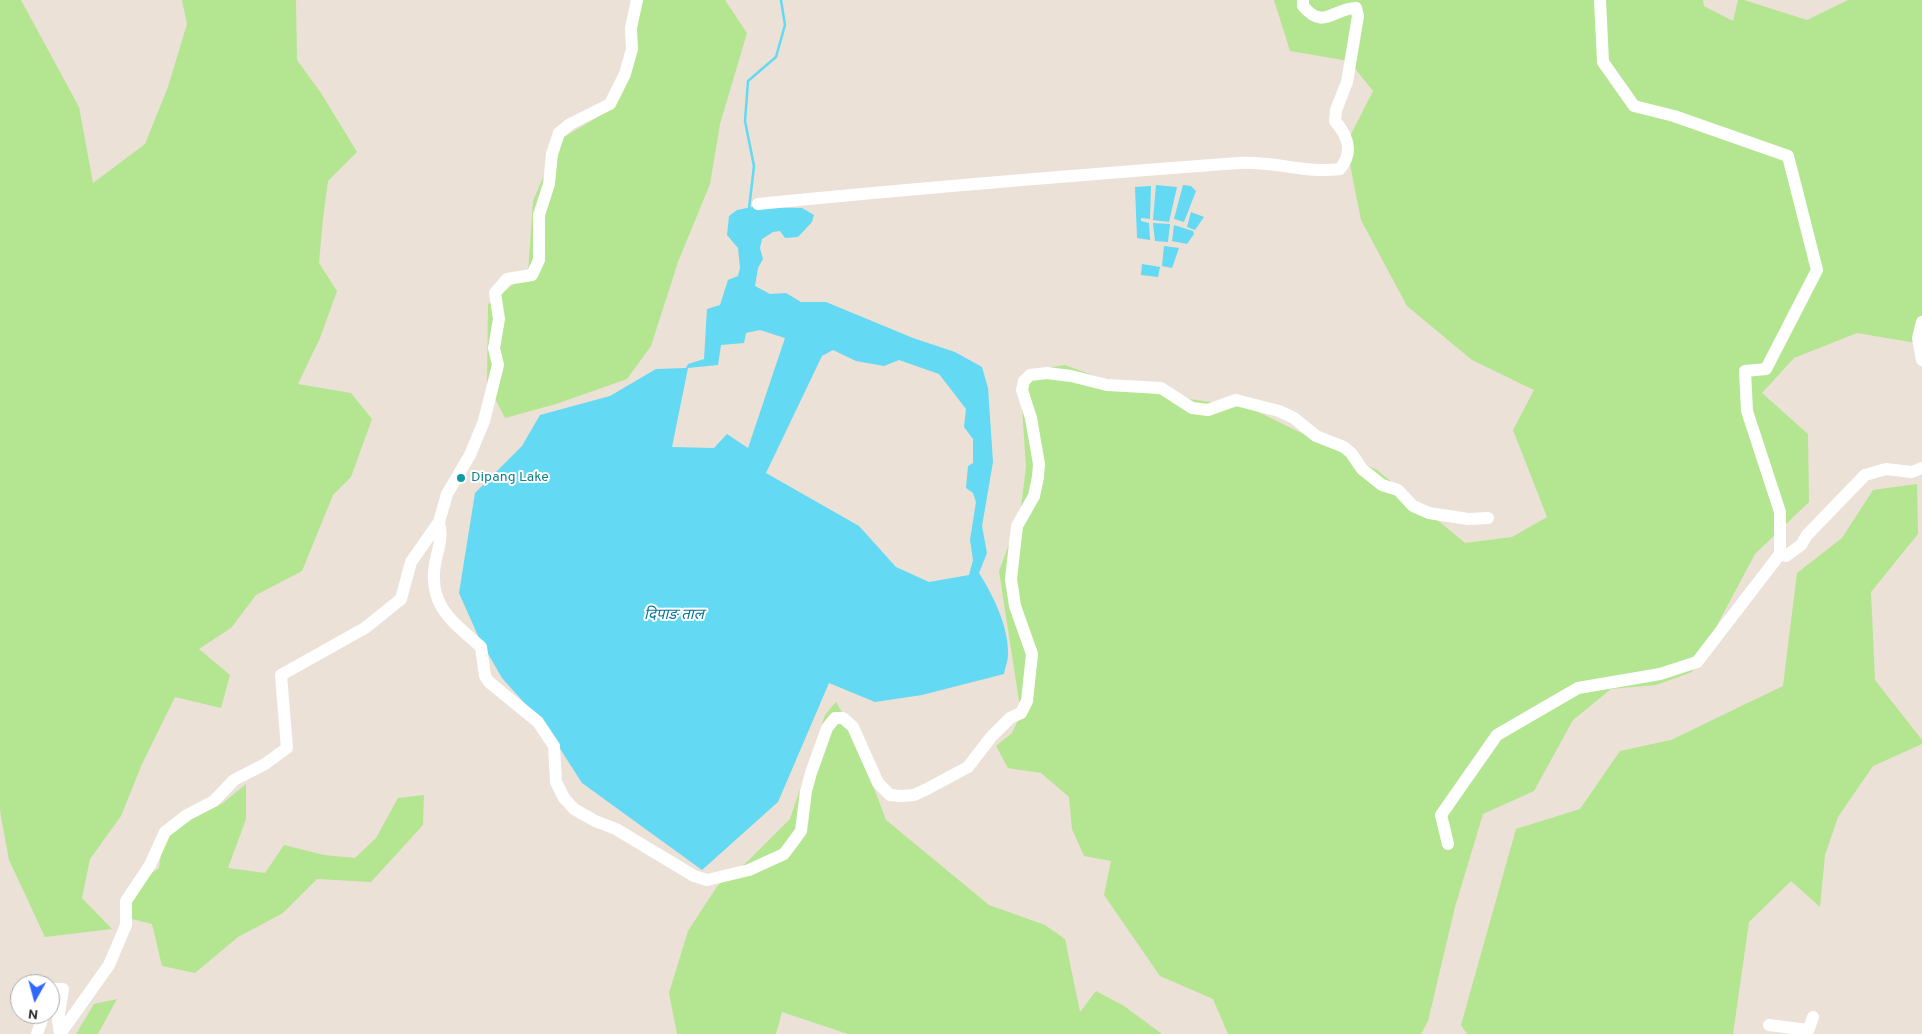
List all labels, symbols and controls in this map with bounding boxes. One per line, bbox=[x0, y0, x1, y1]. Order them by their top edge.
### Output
place label: Dipang Lake bbox=[471, 470, 549, 486]
marker: Dipang Lake bbox=[455, 472, 467, 484]
water label: दिपाङ ताल bbox=[644, 607, 704, 625]
north arrow bbox=[10, 974, 60, 1024]
text: N bbox=[27, 1004, 39, 1022]

